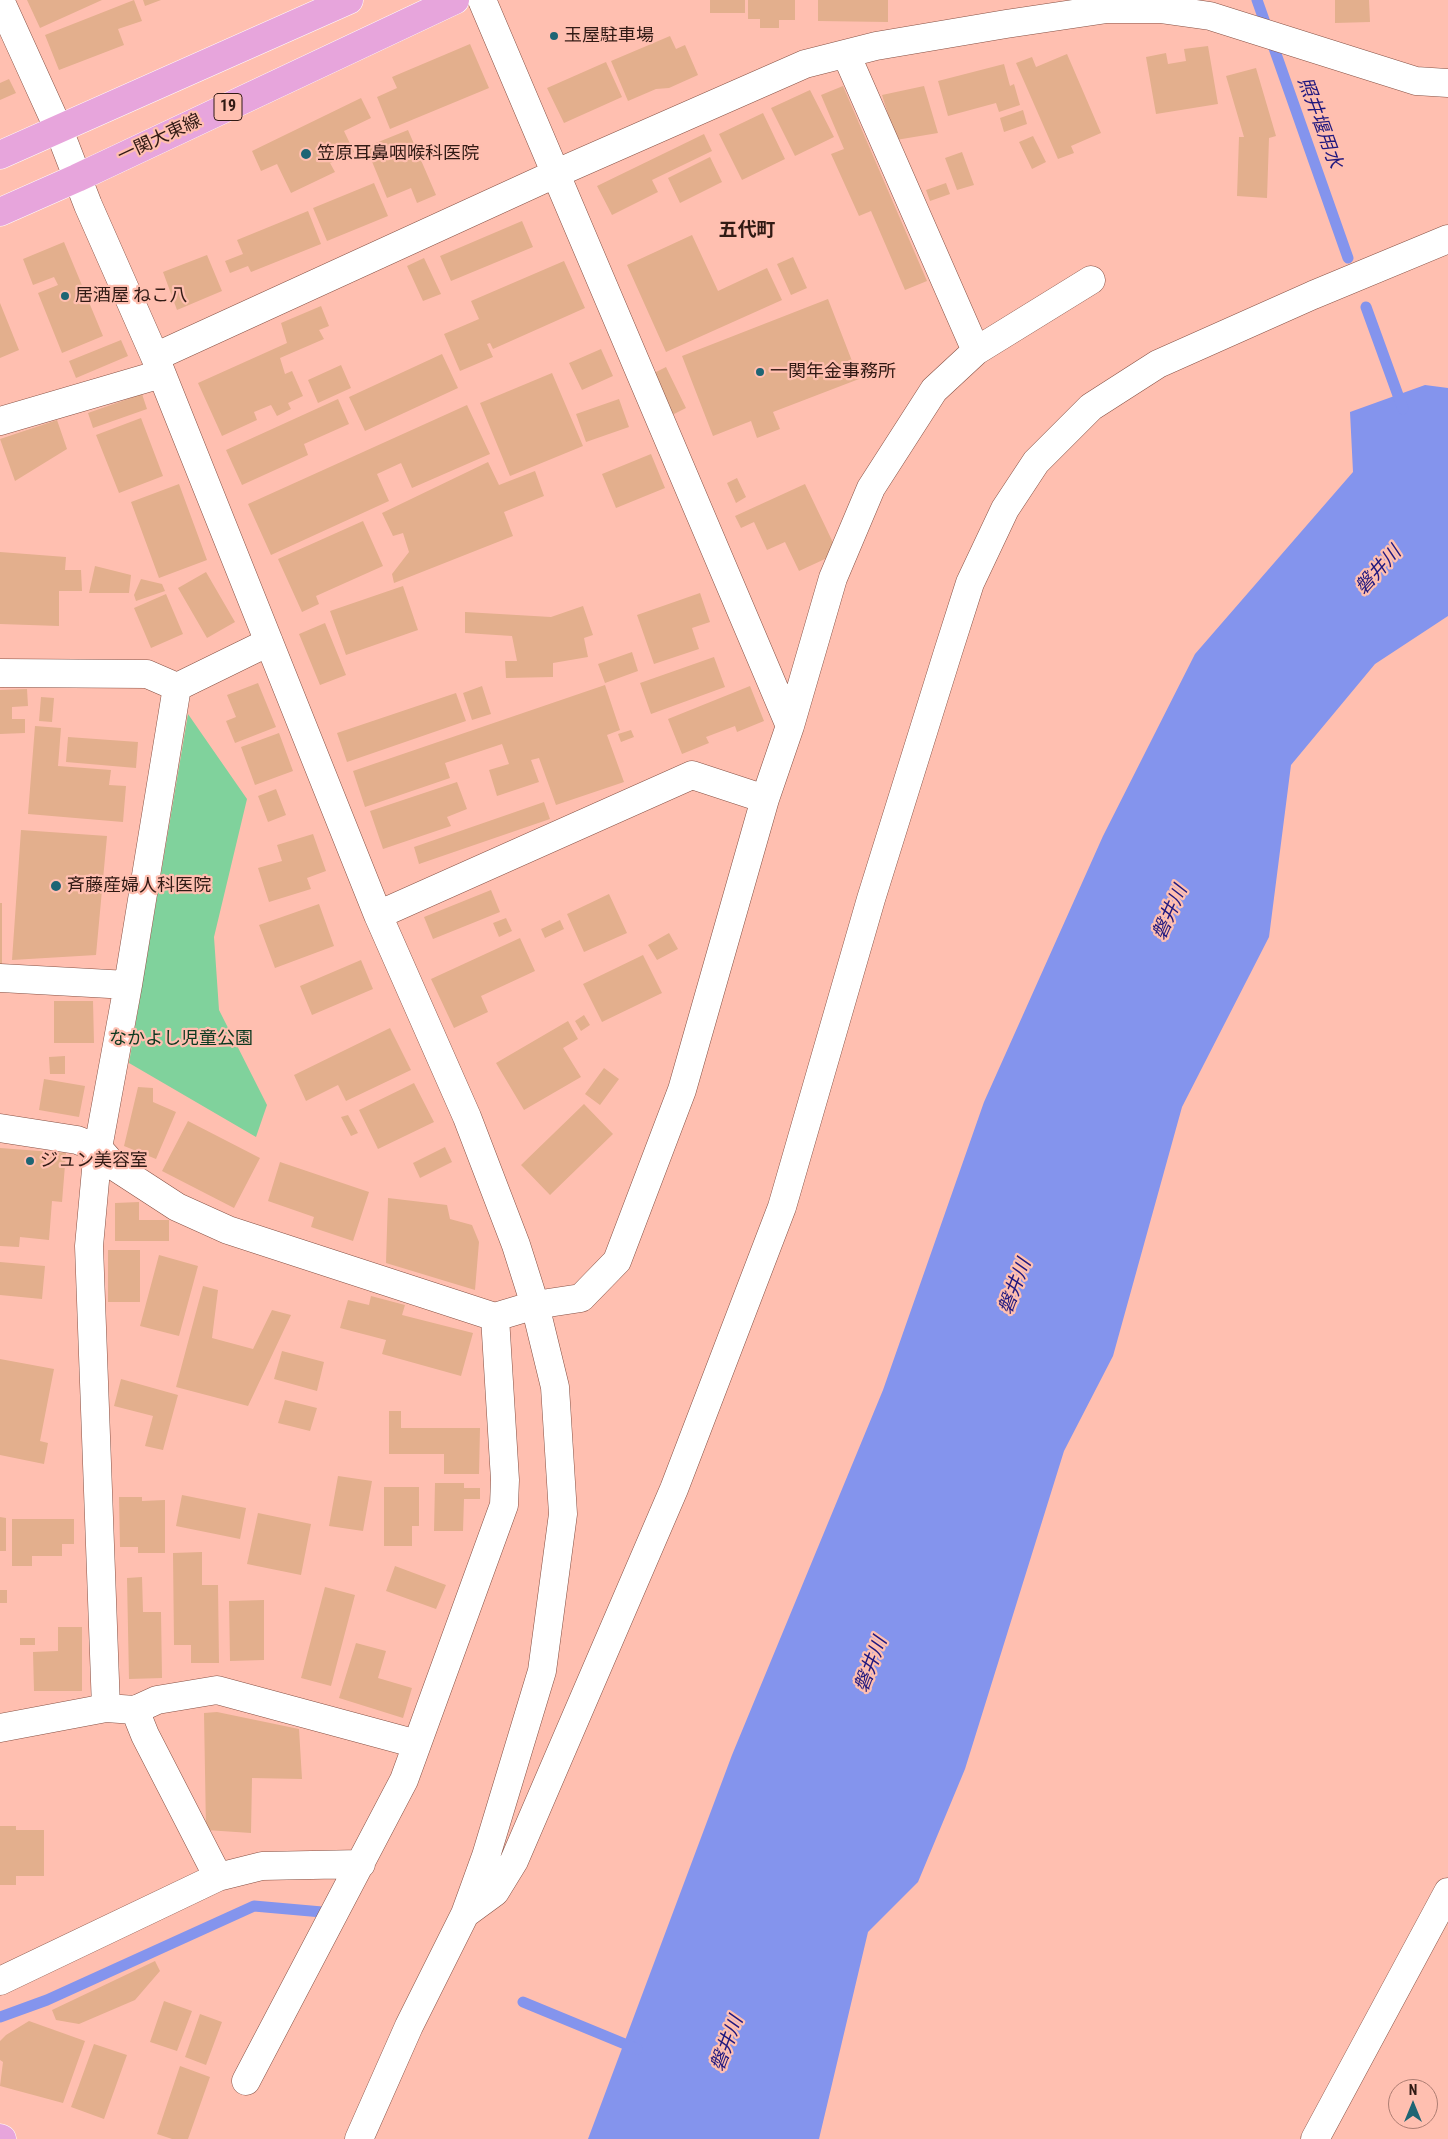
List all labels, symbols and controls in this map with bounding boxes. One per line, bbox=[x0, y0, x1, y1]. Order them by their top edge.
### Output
place label: 玉屋駐車場 bbox=[564, 25, 654, 47]
marker: 玉屋駐車場 bbox=[548, 30, 560, 42]
water label: 照井堰用水 bbox=[1292, 74, 1346, 172]
road number: 19 bbox=[214, 94, 242, 120]
street label: 一関大東線 bbox=[115, 110, 205, 168]
place label: 笠原耳鼻咽喉科医院 bbox=[317, 143, 479, 165]
marker: 笠原耳鼻咽喉科医院 bbox=[299, 147, 313, 161]
district label: 五代町 bbox=[719, 220, 775, 242]
place label: 居酒屋 ねこ八 bbox=[75, 285, 187, 307]
marker: 居酒屋 ねこ八 bbox=[59, 290, 71, 302]
place label: 一関年金事務所 bbox=[770, 361, 896, 383]
marker: 一関年金事務所 bbox=[754, 366, 766, 378]
water label: 磐井川 bbox=[1351, 542, 1407, 600]
place label: 斉藤産婦人科医院 bbox=[67, 875, 211, 897]
marker: 斉藤産婦人科医院 bbox=[49, 879, 63, 893]
water label: 磐井川 bbox=[1149, 882, 1193, 944]
park label: なかよし児童公園 bbox=[109, 1028, 253, 1050]
place label: ジュン美容室 bbox=[40, 1150, 148, 1172]
marker: ジュン美容室 bbox=[24, 1155, 36, 1167]
water label: 磐井川 bbox=[995, 1256, 1037, 1318]
water label: 磐井川 bbox=[851, 1634, 893, 1696]
water label: 磐井川 bbox=[707, 2013, 749, 2075]
north arrow bbox=[1388, 2079, 1438, 2129]
text: N bbox=[1409, 2082, 1417, 2098]

